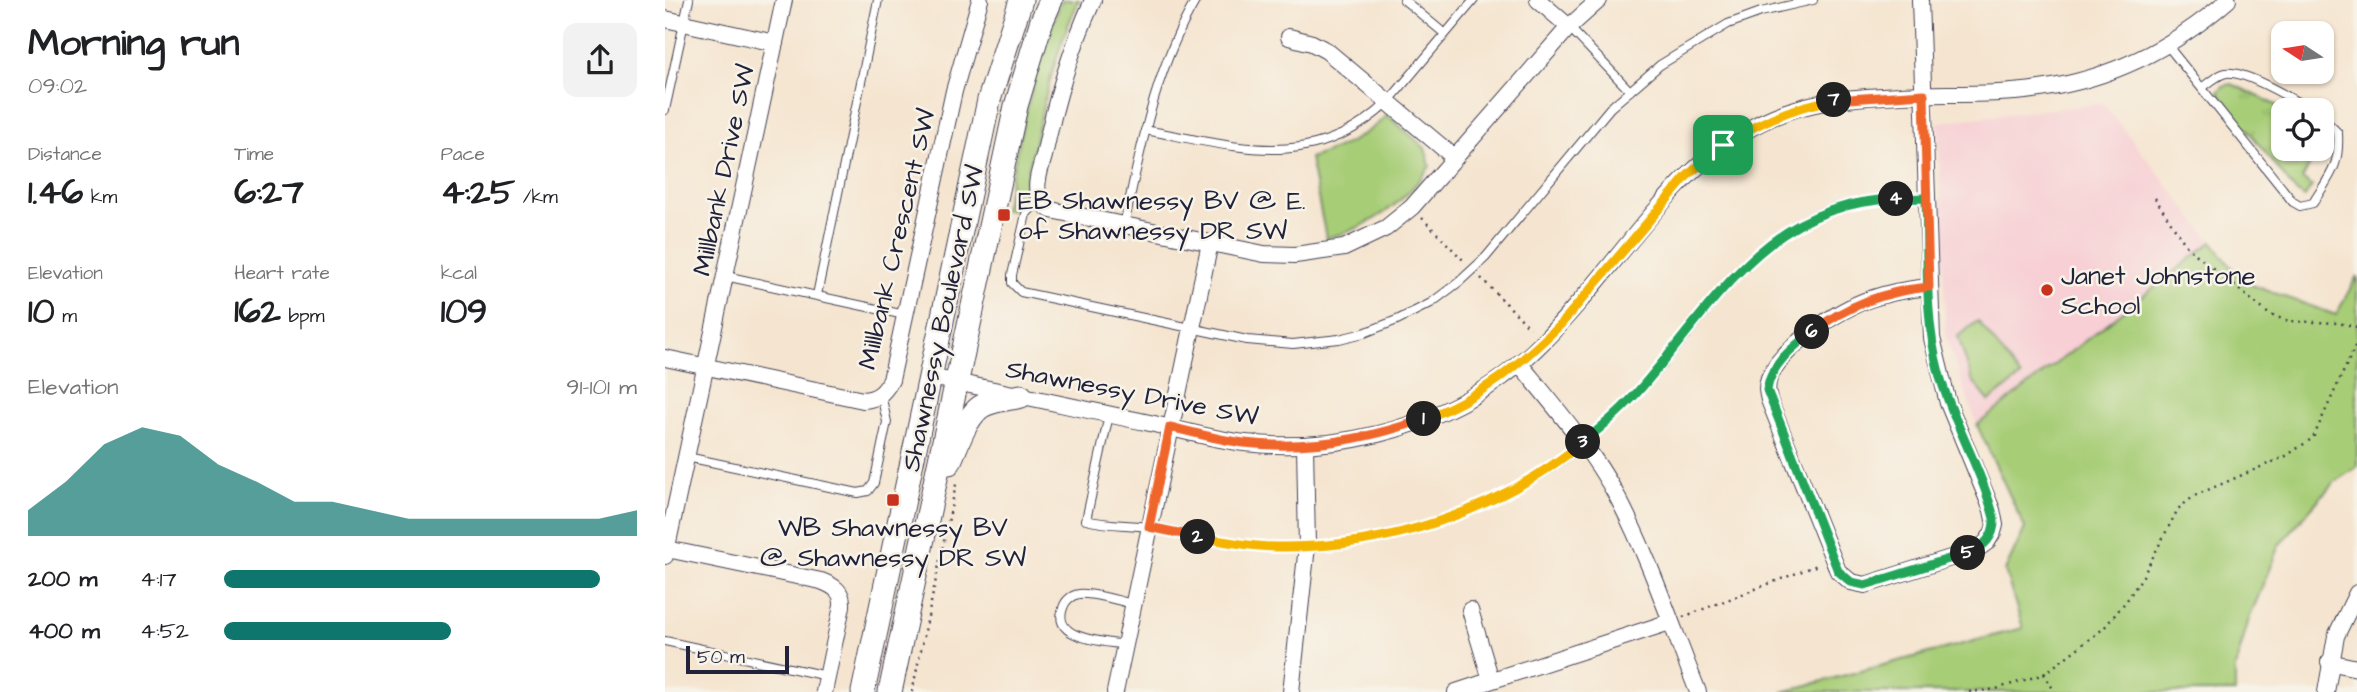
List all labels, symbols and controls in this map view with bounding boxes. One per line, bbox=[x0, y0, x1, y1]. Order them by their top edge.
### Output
text: Morning run bbox=[28, 18, 240, 70]
north arrow bbox=[2271, 21, 2335, 84]
map controls bbox=[2271, 21, 2334, 161]
button: share bbox=[563, 23, 637, 97]
street label: Millbank Drive SW bbox=[684, 61, 764, 279]
text: 09:02 bbox=[28, 70, 87, 102]
pin: 7 bbox=[1817, 82, 1851, 118]
text: 7 bbox=[1828, 86, 1839, 113]
button: locate bbox=[2271, 98, 2334, 161]
street label: Millbank Crescent SW bbox=[849, 105, 945, 373]
pin bbox=[1693, 115, 1753, 175]
icon: arrive bbox=[1704, 126, 1742, 164]
text: Distance bbox=[28, 141, 102, 168]
text: Time bbox=[234, 141, 274, 168]
text: Pace bbox=[441, 141, 485, 168]
street label: Shawnessy Boulevard SW bbox=[893, 161, 995, 475]
text: 1.46 bbox=[28, 168, 83, 217]
text: 6:27 bbox=[234, 168, 304, 217]
text: 4:25 bbox=[441, 168, 515, 217]
pin: 4 bbox=[1879, 182, 1913, 216]
place label: EB Shawnessy BV @ E. of Shawnessy DR SW bbox=[1018, 183, 1306, 251]
text: km bbox=[83, 184, 117, 211]
text: /km bbox=[515, 184, 558, 211]
text: 4 bbox=[1889, 185, 1902, 212]
marker: EB Shawnessy BV @ E. of Shawnessy DR SW bbox=[996, 207, 1012, 223]
place label: Janet Johnstone School bbox=[2061, 258, 2256, 324]
text: Elevation bbox=[28, 260, 103, 287]
text: Heart rate bbox=[234, 260, 330, 287]
text: kcal bbox=[441, 260, 477, 287]
marker: Janet Johnstone School bbox=[2039, 282, 2055, 298]
text: 10 bbox=[28, 287, 55, 336]
text: 162 bbox=[234, 287, 281, 336]
text: 109 bbox=[441, 287, 487, 336]
text: m bbox=[55, 303, 77, 330]
text: bpm bbox=[281, 303, 324, 330]
pin: 6 bbox=[1795, 314, 1829, 350]
text: 6 bbox=[1806, 318, 1817, 345]
street label: Shawnessy Drive SW bbox=[1002, 351, 1261, 437]
text: Elevation bbox=[28, 371, 119, 403]
text: 91–101 m bbox=[566, 371, 637, 403]
pin: 1 bbox=[1407, 402, 1441, 436]
text: 1 bbox=[1422, 405, 1425, 432]
pin: 3 bbox=[1565, 424, 1601, 460]
text: 3 bbox=[1578, 428, 1587, 455]
marker: WB Shawnessy BV @ Shawnessy DR SW bbox=[885, 492, 901, 508]
place label: WB Shawnessy BV @ Shawnessy DR SW bbox=[760, 510, 1027, 578]
pin: 2 bbox=[1181, 520, 1215, 554]
text: 2 bbox=[1192, 523, 1203, 550]
pin: 5 bbox=[1951, 536, 1985, 570]
text: 5 bbox=[1961, 539, 1974, 566]
text: 200 m bbox=[28, 563, 97, 595]
text: 4:17 bbox=[140, 563, 177, 595]
text: 400 m bbox=[28, 615, 100, 647]
text: 4:52 bbox=[140, 615, 189, 647]
scale bar bbox=[686, 643, 789, 675]
text: 50 m bbox=[697, 644, 745, 671]

